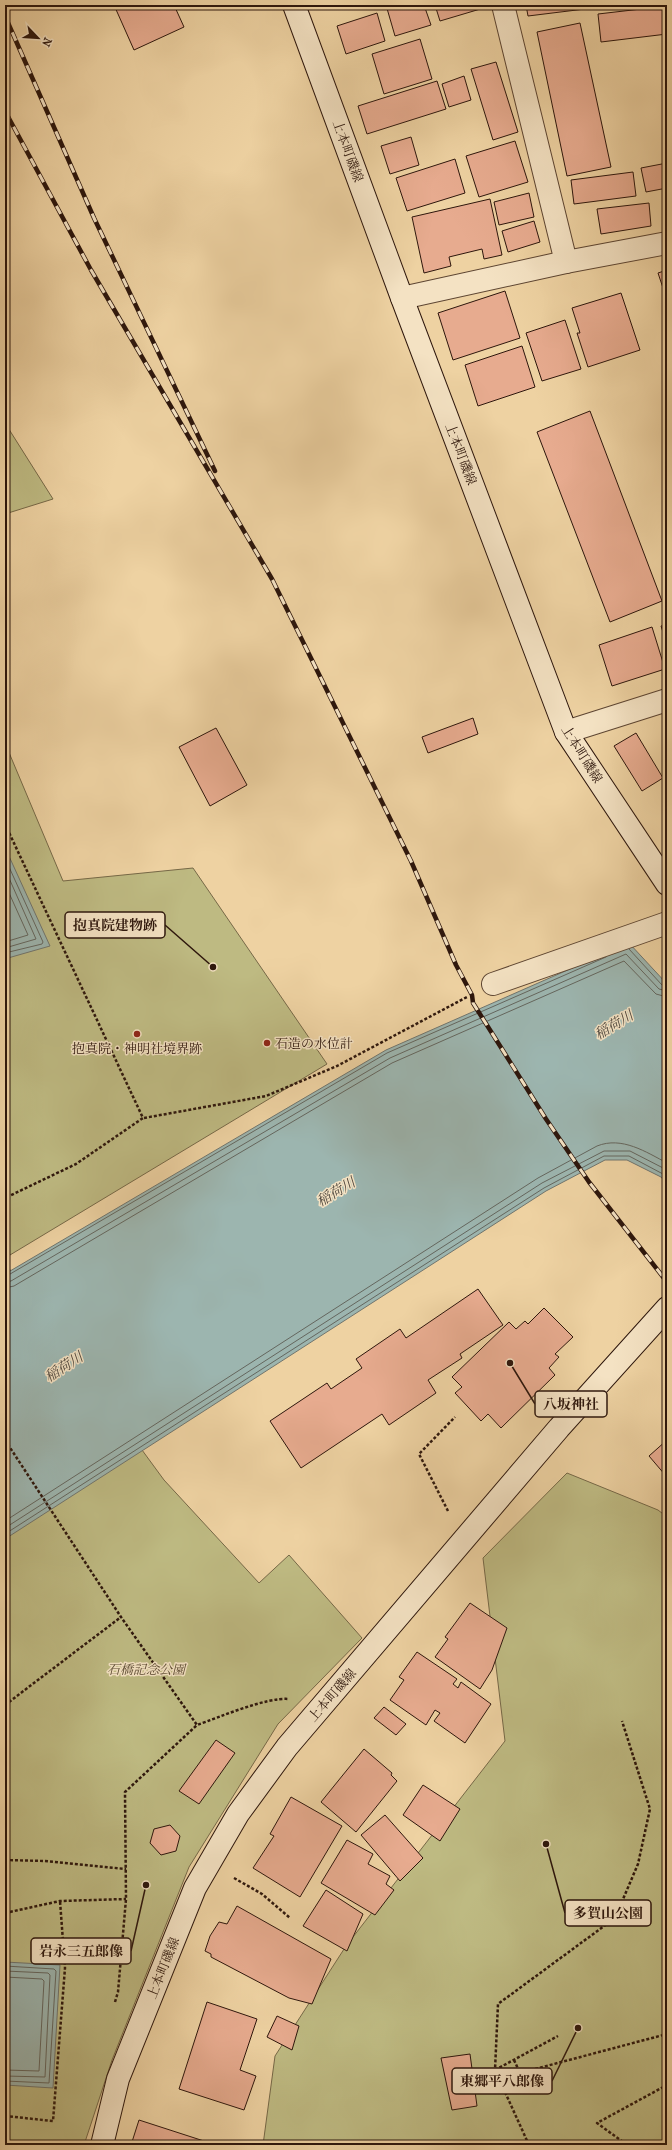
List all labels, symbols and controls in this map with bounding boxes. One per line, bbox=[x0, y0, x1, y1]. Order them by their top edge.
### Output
north arrow bbox=[18, 18, 58, 58]
text: N bbox=[39, 35, 54, 49]
street label: 上本町磯線 bbox=[330, 118, 366, 184]
street label: 上本町磯線 bbox=[442, 421, 480, 487]
street label: 上本町磯線 bbox=[558, 722, 606, 786]
callout: 抱真院建物跡 bbox=[65, 912, 165, 938]
text: 抱真院建物跡 bbox=[73, 917, 157, 934]
water label: 稲荷川 bbox=[592, 1006, 638, 1043]
marker: 抱真院・神明社境界跡 bbox=[132, 1029, 142, 1039]
place label: 石造の水位計 bbox=[275, 1036, 353, 1051]
marker: 石造の水位計 bbox=[262, 1038, 272, 1048]
place label: 抱真院・神明社境界跡 bbox=[72, 1041, 202, 1056]
water label: 稲荷川 bbox=[314, 1173, 360, 1210]
water label: 稲荷川 bbox=[42, 1347, 88, 1386]
callout: 八坂神社 bbox=[535, 1391, 607, 1417]
text: 八坂神社 bbox=[543, 1396, 599, 1413]
park label: 石橋記念公園 bbox=[107, 1662, 187, 1677]
street label: 上本町磯線 bbox=[305, 1666, 359, 1724]
callout: 多賀山公園 bbox=[565, 1900, 651, 1926]
text: 多賀山公園 bbox=[573, 1905, 643, 1922]
street label: 上本町磯線 bbox=[144, 1935, 182, 2001]
callout: 岩永三五郎像 bbox=[31, 1938, 131, 1964]
text: 岩永三五郎像 bbox=[39, 1943, 123, 1960]
callout: 東郷平八郎像 bbox=[452, 2068, 552, 2094]
text: 東郷平八郎像 bbox=[460, 2073, 544, 2090]

